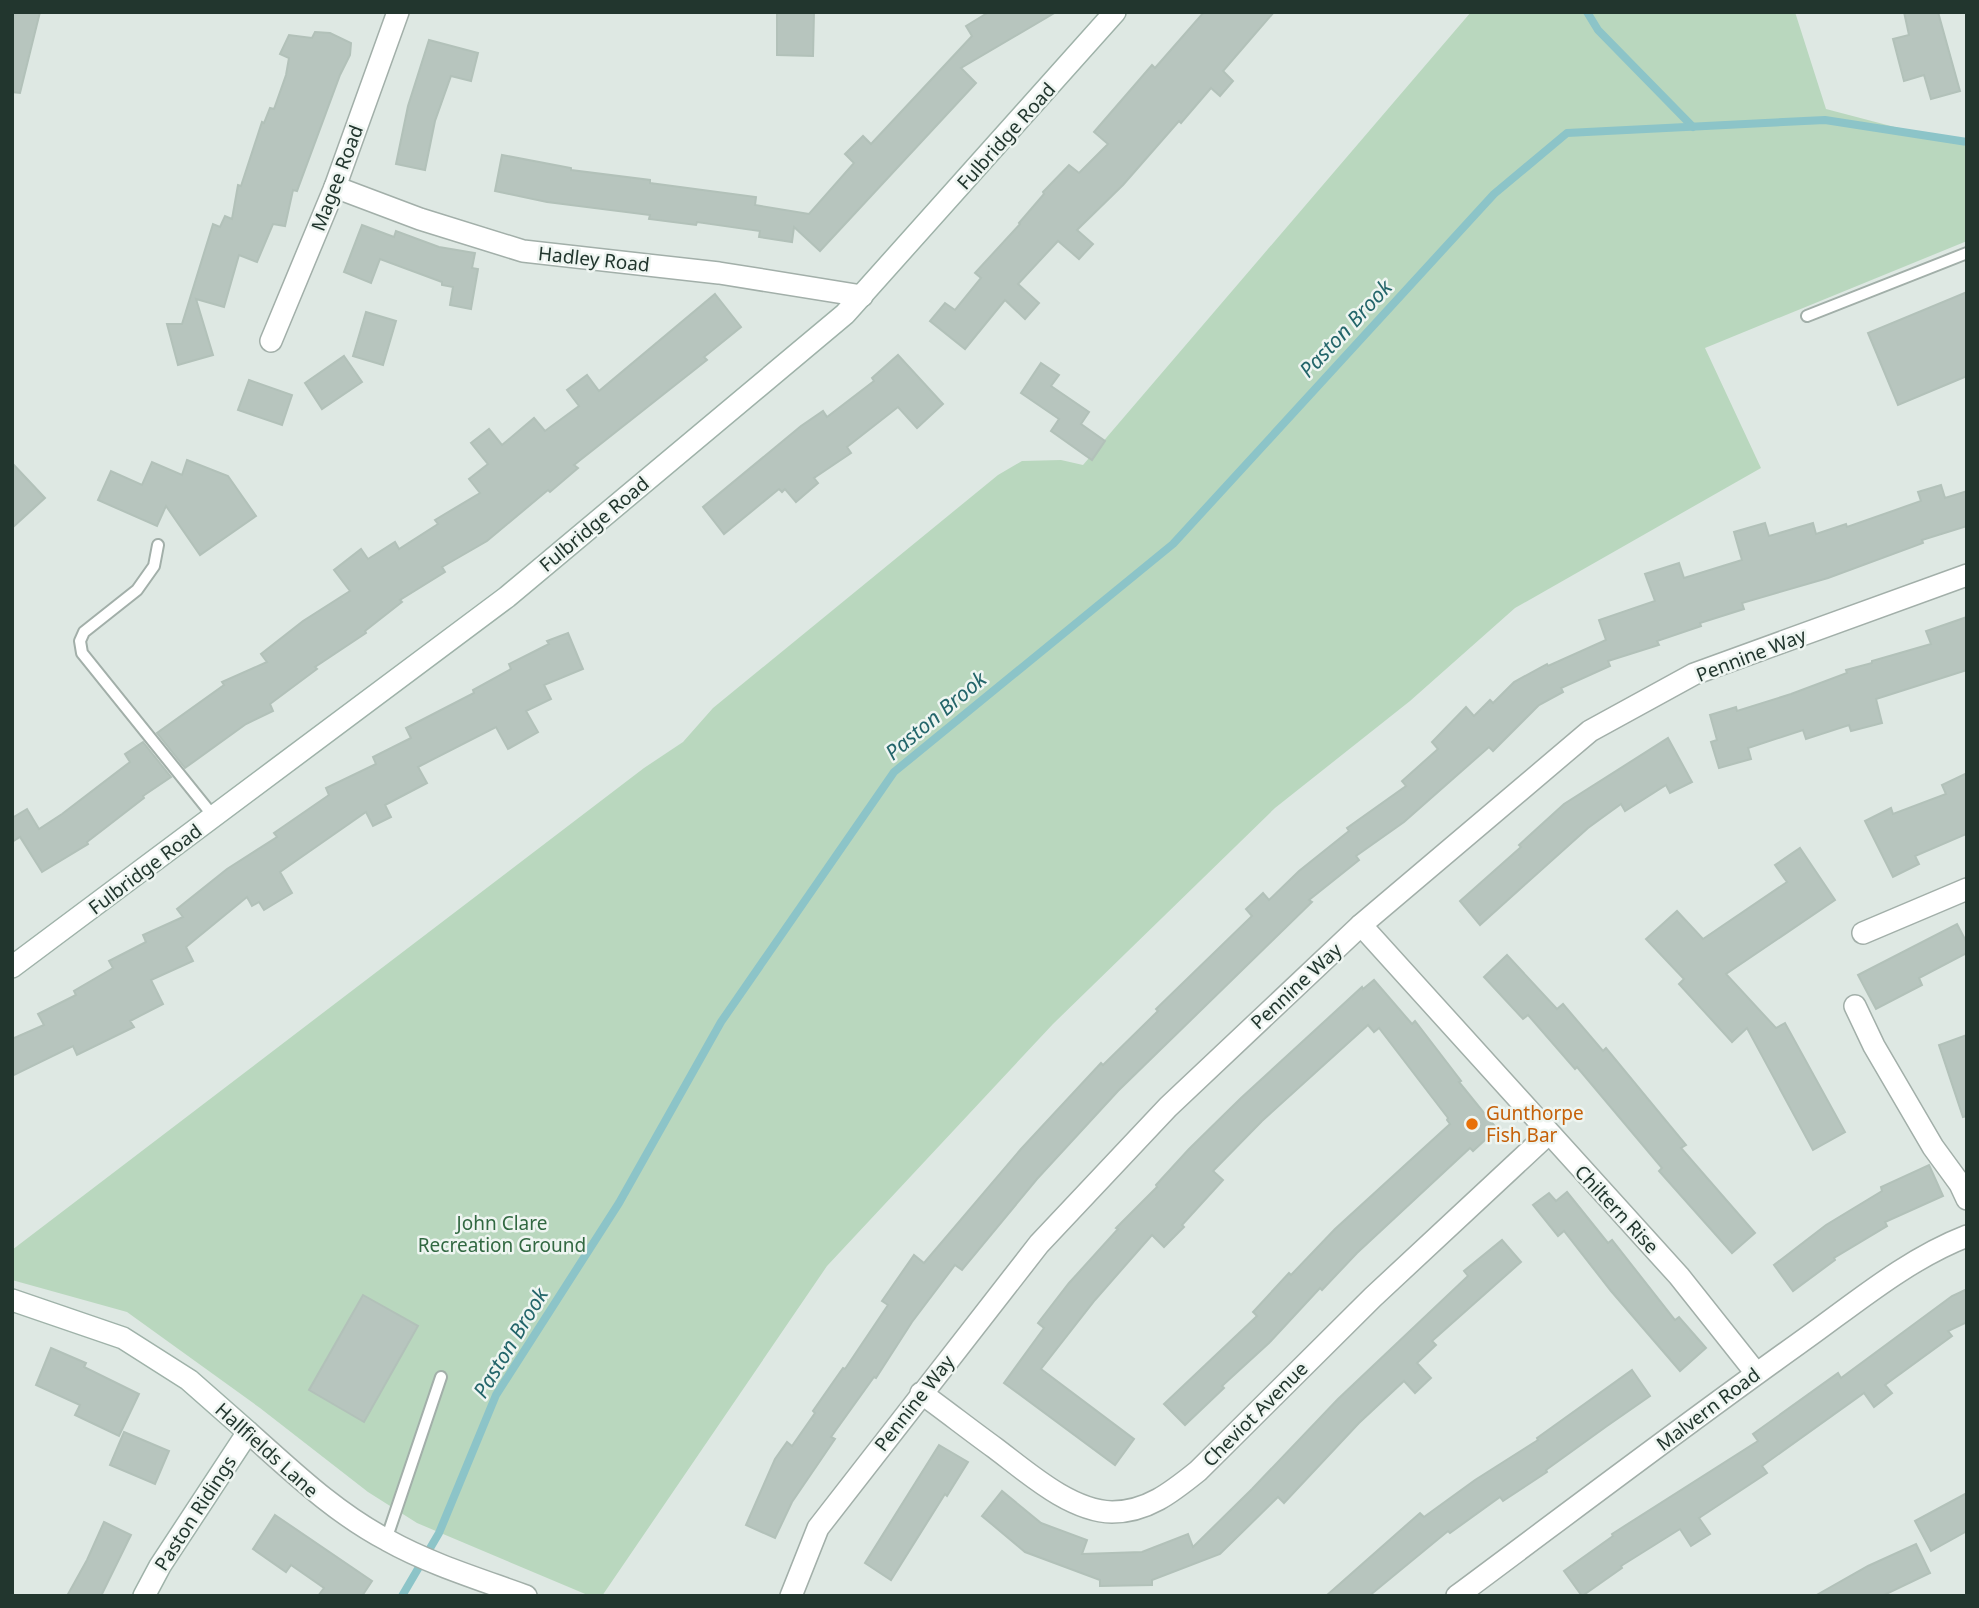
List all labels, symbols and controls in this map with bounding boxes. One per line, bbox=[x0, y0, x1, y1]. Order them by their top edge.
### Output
street label: Fulbridge Road bbox=[951, 77, 1061, 195]
street label: Magee Road bbox=[305, 121, 369, 235]
street label: Hadley Road bbox=[537, 240, 651, 278]
water label: Paston Brook bbox=[1293, 272, 1399, 383]
street label: Fulbridge Road bbox=[534, 470, 654, 578]
street label: Pennine Way bbox=[1692, 622, 1810, 688]
water label: Paston Brook bbox=[879, 664, 993, 766]
street label: Fulbridge Road bbox=[83, 818, 207, 920]
street label: Pennine Way bbox=[1245, 937, 1347, 1035]
place label: Gunthorpe Fish Bar bbox=[1486, 1100, 1584, 1148]
marker: Gunthorpe Fish Bar bbox=[1464, 1116, 1480, 1132]
street label: Chiltern Rise bbox=[1569, 1159, 1665, 1259]
park label: John Clare Recreation Ground bbox=[418, 1210, 586, 1258]
water label: Paston Brook bbox=[466, 1281, 555, 1403]
street label: Pennine Way bbox=[868, 1349, 960, 1457]
street label: Cheviot Avenue bbox=[1197, 1356, 1313, 1472]
street label: Malvern Road bbox=[1651, 1361, 1765, 1457]
street label: Hallfields Lane bbox=[210, 1397, 324, 1503]
street label: Paston Ridings bbox=[148, 1451, 242, 1575]

